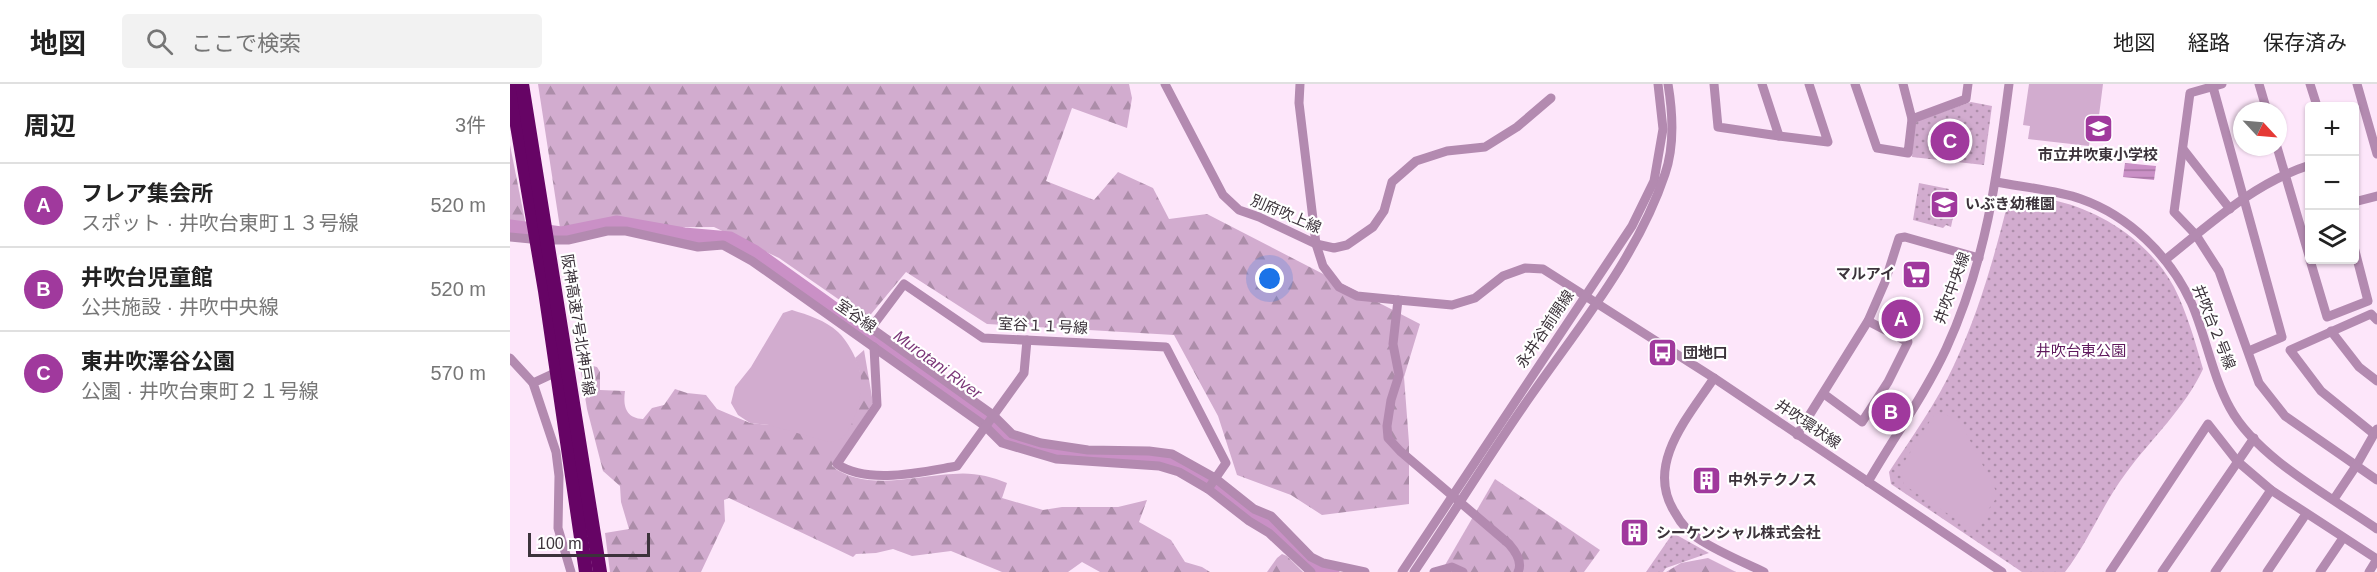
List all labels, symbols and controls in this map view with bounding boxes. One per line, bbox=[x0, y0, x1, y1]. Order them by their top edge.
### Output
search box bbox=[122, 14, 542, 68]
icon: search bbox=[143, 25, 176, 58]
text: 地図 bbox=[30, 28, 86, 59]
text: ここで検索 bbox=[191, 31, 301, 56]
text: 地図 bbox=[2113, 31, 2155, 54]
text: 経路 bbox=[2188, 31, 2230, 54]
text: 保存済み bbox=[2263, 31, 2347, 54]
north arrow bbox=[2233, 102, 2287, 156]
map controls bbox=[2305, 102, 2359, 264]
button: + bbox=[2305, 102, 2359, 156]
text: 周辺 bbox=[24, 111, 76, 141]
school or university icon: 市立井吹東小学校 bbox=[2082, 112, 2114, 144]
text: 3件 bbox=[455, 114, 486, 136]
pin: C bbox=[1930, 118, 1970, 164]
place label: 市立井吹東小学校 bbox=[2038, 146, 2158, 163]
button: − bbox=[2305, 156, 2359, 210]
text: フレア集会所 bbox=[81, 181, 213, 206]
school or university icon: いぶき幼稚園 bbox=[1928, 188, 1960, 220]
street label: 別府吹上線 bbox=[1248, 191, 1324, 236]
text: A bbox=[36, 194, 51, 216]
text: 520 m bbox=[430, 194, 486, 216]
place label: いぶき幼稚園 bbox=[1965, 195, 2055, 212]
button: layers bbox=[2305, 210, 2359, 264]
text: スポット · 井吹台東町１３号線 bbox=[81, 212, 359, 234]
street label: 井吹中央線 bbox=[1931, 250, 1972, 326]
street label: 阪神高速7号北神戸線 bbox=[559, 253, 598, 397]
supermarket icon: マルアイ bbox=[1900, 258, 1932, 290]
your location bbox=[1255, 264, 1284, 293]
text: 井吹台児童館 bbox=[81, 265, 213, 290]
place label: マルアイ bbox=[1836, 265, 1895, 282]
text: B bbox=[36, 278, 51, 300]
text: 520 m bbox=[430, 278, 486, 300]
street label: 井吹台２号線 bbox=[2190, 282, 2239, 372]
street label: 永井谷前開線 bbox=[1512, 287, 1577, 371]
text: 公共施設 · 井吹中央線 bbox=[81, 296, 279, 318]
street label: 室谷線 bbox=[833, 296, 880, 335]
pin: A bbox=[1882, 296, 1920, 342]
street label: 室谷１１号線 bbox=[998, 315, 1088, 336]
water label: Murotani River bbox=[891, 327, 985, 402]
bus stop icon: 団地口 bbox=[1646, 337, 1678, 369]
park label: 井吹台東公園 bbox=[2036, 342, 2126, 359]
place label: 団地口 bbox=[1683, 344, 1728, 361]
text: 東井吹澤谷公園 bbox=[81, 349, 235, 374]
text: C bbox=[36, 362, 51, 384]
text: 570 m bbox=[430, 362, 486, 384]
text: 公園 · 井吹台東町２１号線 bbox=[81, 380, 319, 402]
pin: B bbox=[1872, 390, 1910, 434]
street label: 井吹環状線 bbox=[1772, 396, 1844, 452]
building icon: 中外テクノス bbox=[1691, 464, 1723, 496]
place label: 中外テクノス bbox=[1728, 471, 1817, 488]
building icon: シーケンシャル株式会社 bbox=[1619, 517, 1651, 549]
place label: シーケンシャル株式会社 bbox=[1656, 524, 1821, 541]
scale bar bbox=[528, 530, 650, 558]
text: 100 m bbox=[537, 535, 581, 552]

